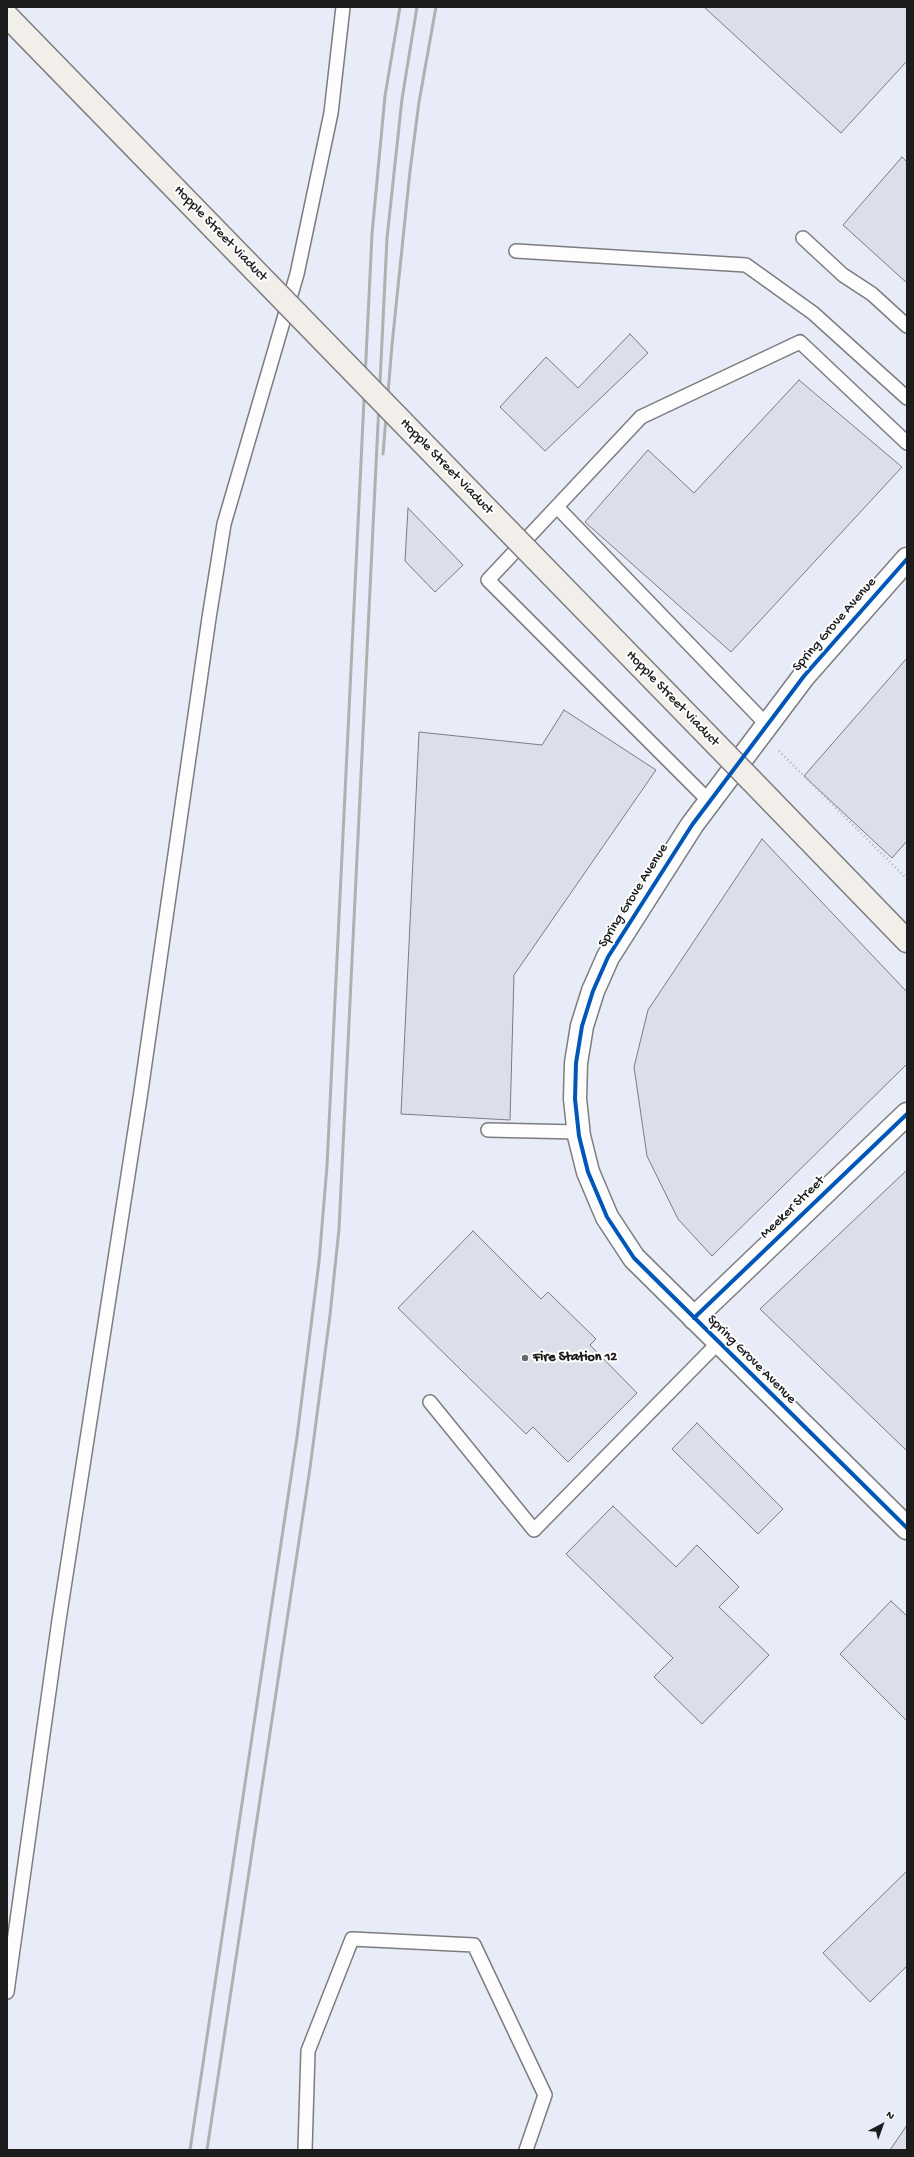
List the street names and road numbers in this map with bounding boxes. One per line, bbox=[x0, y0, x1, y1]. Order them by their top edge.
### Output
street label: Hopple Street Viaduct bbox=[170, 182, 270, 286]
street label: Hopple Street Viaduct bbox=[396, 415, 496, 519]
street label: Spring Grove Avenue bbox=[790, 575, 880, 675]
street label: Hopple Street Viaduct bbox=[622, 647, 722, 751]
street label: Spring Grove Avenue bbox=[595, 841, 673, 951]
street label: Meeker Street bbox=[757, 1173, 829, 1243]
street label: Spring Grove Avenue bbox=[703, 1312, 799, 1408]

